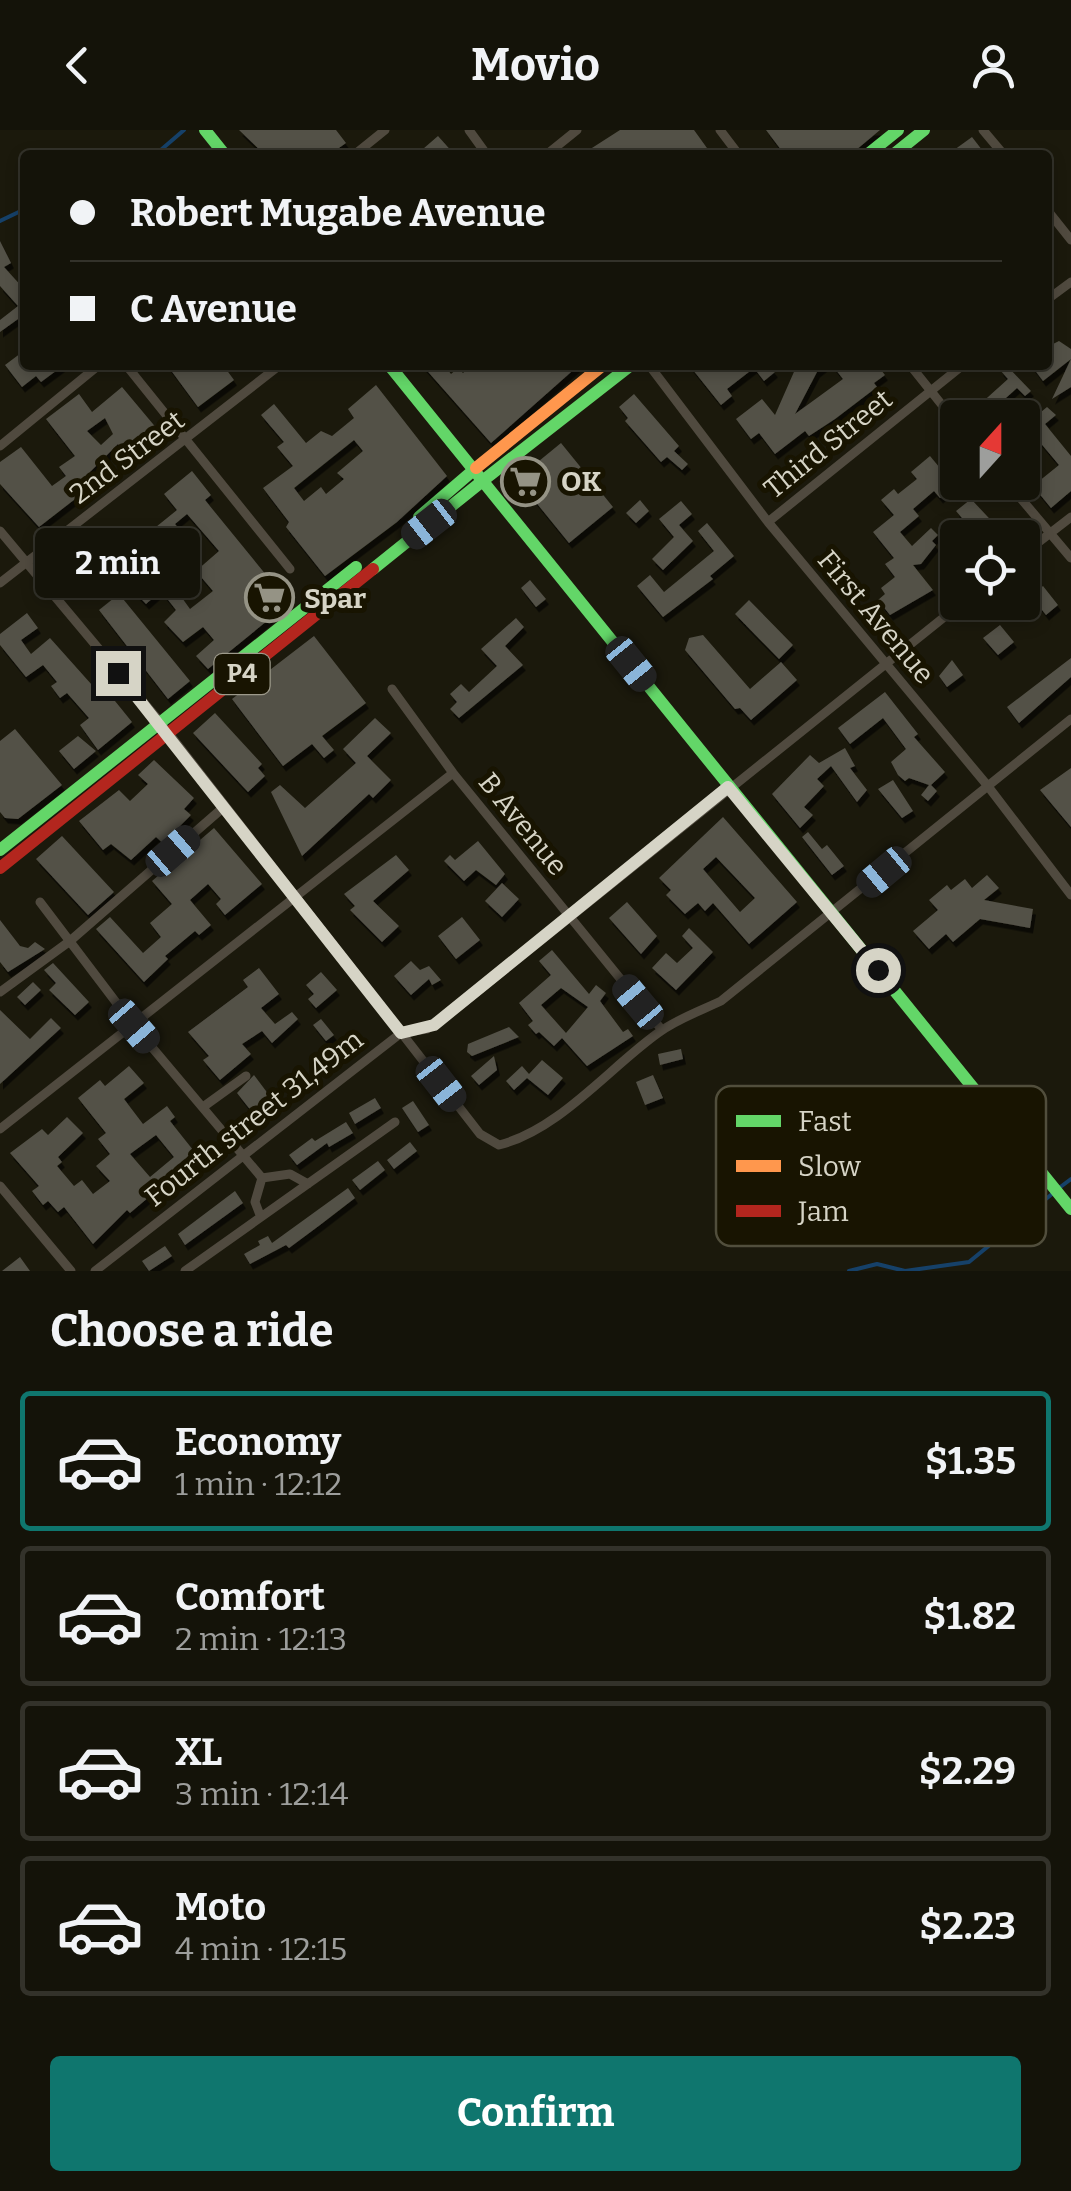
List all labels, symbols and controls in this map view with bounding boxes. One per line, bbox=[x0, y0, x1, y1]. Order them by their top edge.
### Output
icon: back bbox=[50, 38, 105, 93]
text: Movio bbox=[471, 38, 600, 92]
icon: person bbox=[966, 38, 1021, 93]
text: Robert Mugabe Avenue bbox=[130, 190, 546, 236]
text: C Avenue bbox=[130, 286, 297, 332]
street label: Third Street bbox=[757, 382, 899, 506]
north arrow bbox=[940, 400, 1040, 500]
map controls bbox=[940, 400, 1040, 620]
street label: 2nd Street bbox=[63, 403, 191, 511]
supermarket icon: OK bbox=[500, 455, 552, 507]
place label: OK bbox=[561, 465, 602, 498]
car bbox=[396, 494, 462, 554]
button: locate bbox=[940, 520, 1040, 620]
callout: 2 min bbox=[36, 528, 200, 598]
text: 2 min bbox=[75, 544, 160, 582]
street label: First Avenue bbox=[811, 544, 941, 690]
supermarket icon: Spar bbox=[243, 572, 295, 624]
place label: Spar bbox=[304, 582, 366, 615]
car bbox=[600, 631, 662, 697]
route end bbox=[96, 651, 141, 696]
road number: P4 bbox=[214, 654, 270, 694]
street label: B Avenue bbox=[472, 766, 574, 882]
car bbox=[141, 820, 205, 882]
car bbox=[851, 841, 917, 903]
route start bbox=[856, 948, 901, 993]
car bbox=[607, 969, 669, 1035]
car bbox=[103, 994, 165, 1058]
street label: Fourth street 31,49m bbox=[139, 1023, 370, 1213]
car bbox=[411, 1051, 471, 1117]
legend bbox=[716, 1086, 1046, 1246]
text: Fast bbox=[798, 1105, 852, 1138]
text: Slow bbox=[798, 1150, 861, 1183]
text: Jam bbox=[797, 1195, 849, 1228]
text: Choose a ride bbox=[50, 1304, 333, 1358]
icon: car bbox=[55, 1416, 145, 1506]
text: Economy bbox=[175, 1419, 341, 1465]
text: $1.35 bbox=[925, 1438, 1016, 1484]
text: 1 min · 12:12 bbox=[175, 1465, 342, 1503]
icon: car bbox=[55, 1571, 145, 1661]
text: Comfort bbox=[175, 1574, 325, 1620]
text: $1.82 bbox=[923, 1593, 1016, 1639]
text: 2 min · 12:13 bbox=[175, 1620, 347, 1658]
icon: car bbox=[55, 1726, 145, 1816]
text: XL bbox=[175, 1729, 222, 1775]
text: $2.29 bbox=[919, 1748, 1016, 1794]
text: 3 min · 12:14 bbox=[175, 1775, 348, 1813]
icon: car bbox=[55, 1881, 145, 1971]
text: Moto bbox=[175, 1884, 266, 1930]
text: $2.23 bbox=[919, 1903, 1016, 1949]
text: 4 min · 12:15 bbox=[175, 1930, 347, 1968]
button: Confirm bbox=[50, 2056, 1021, 2171]

